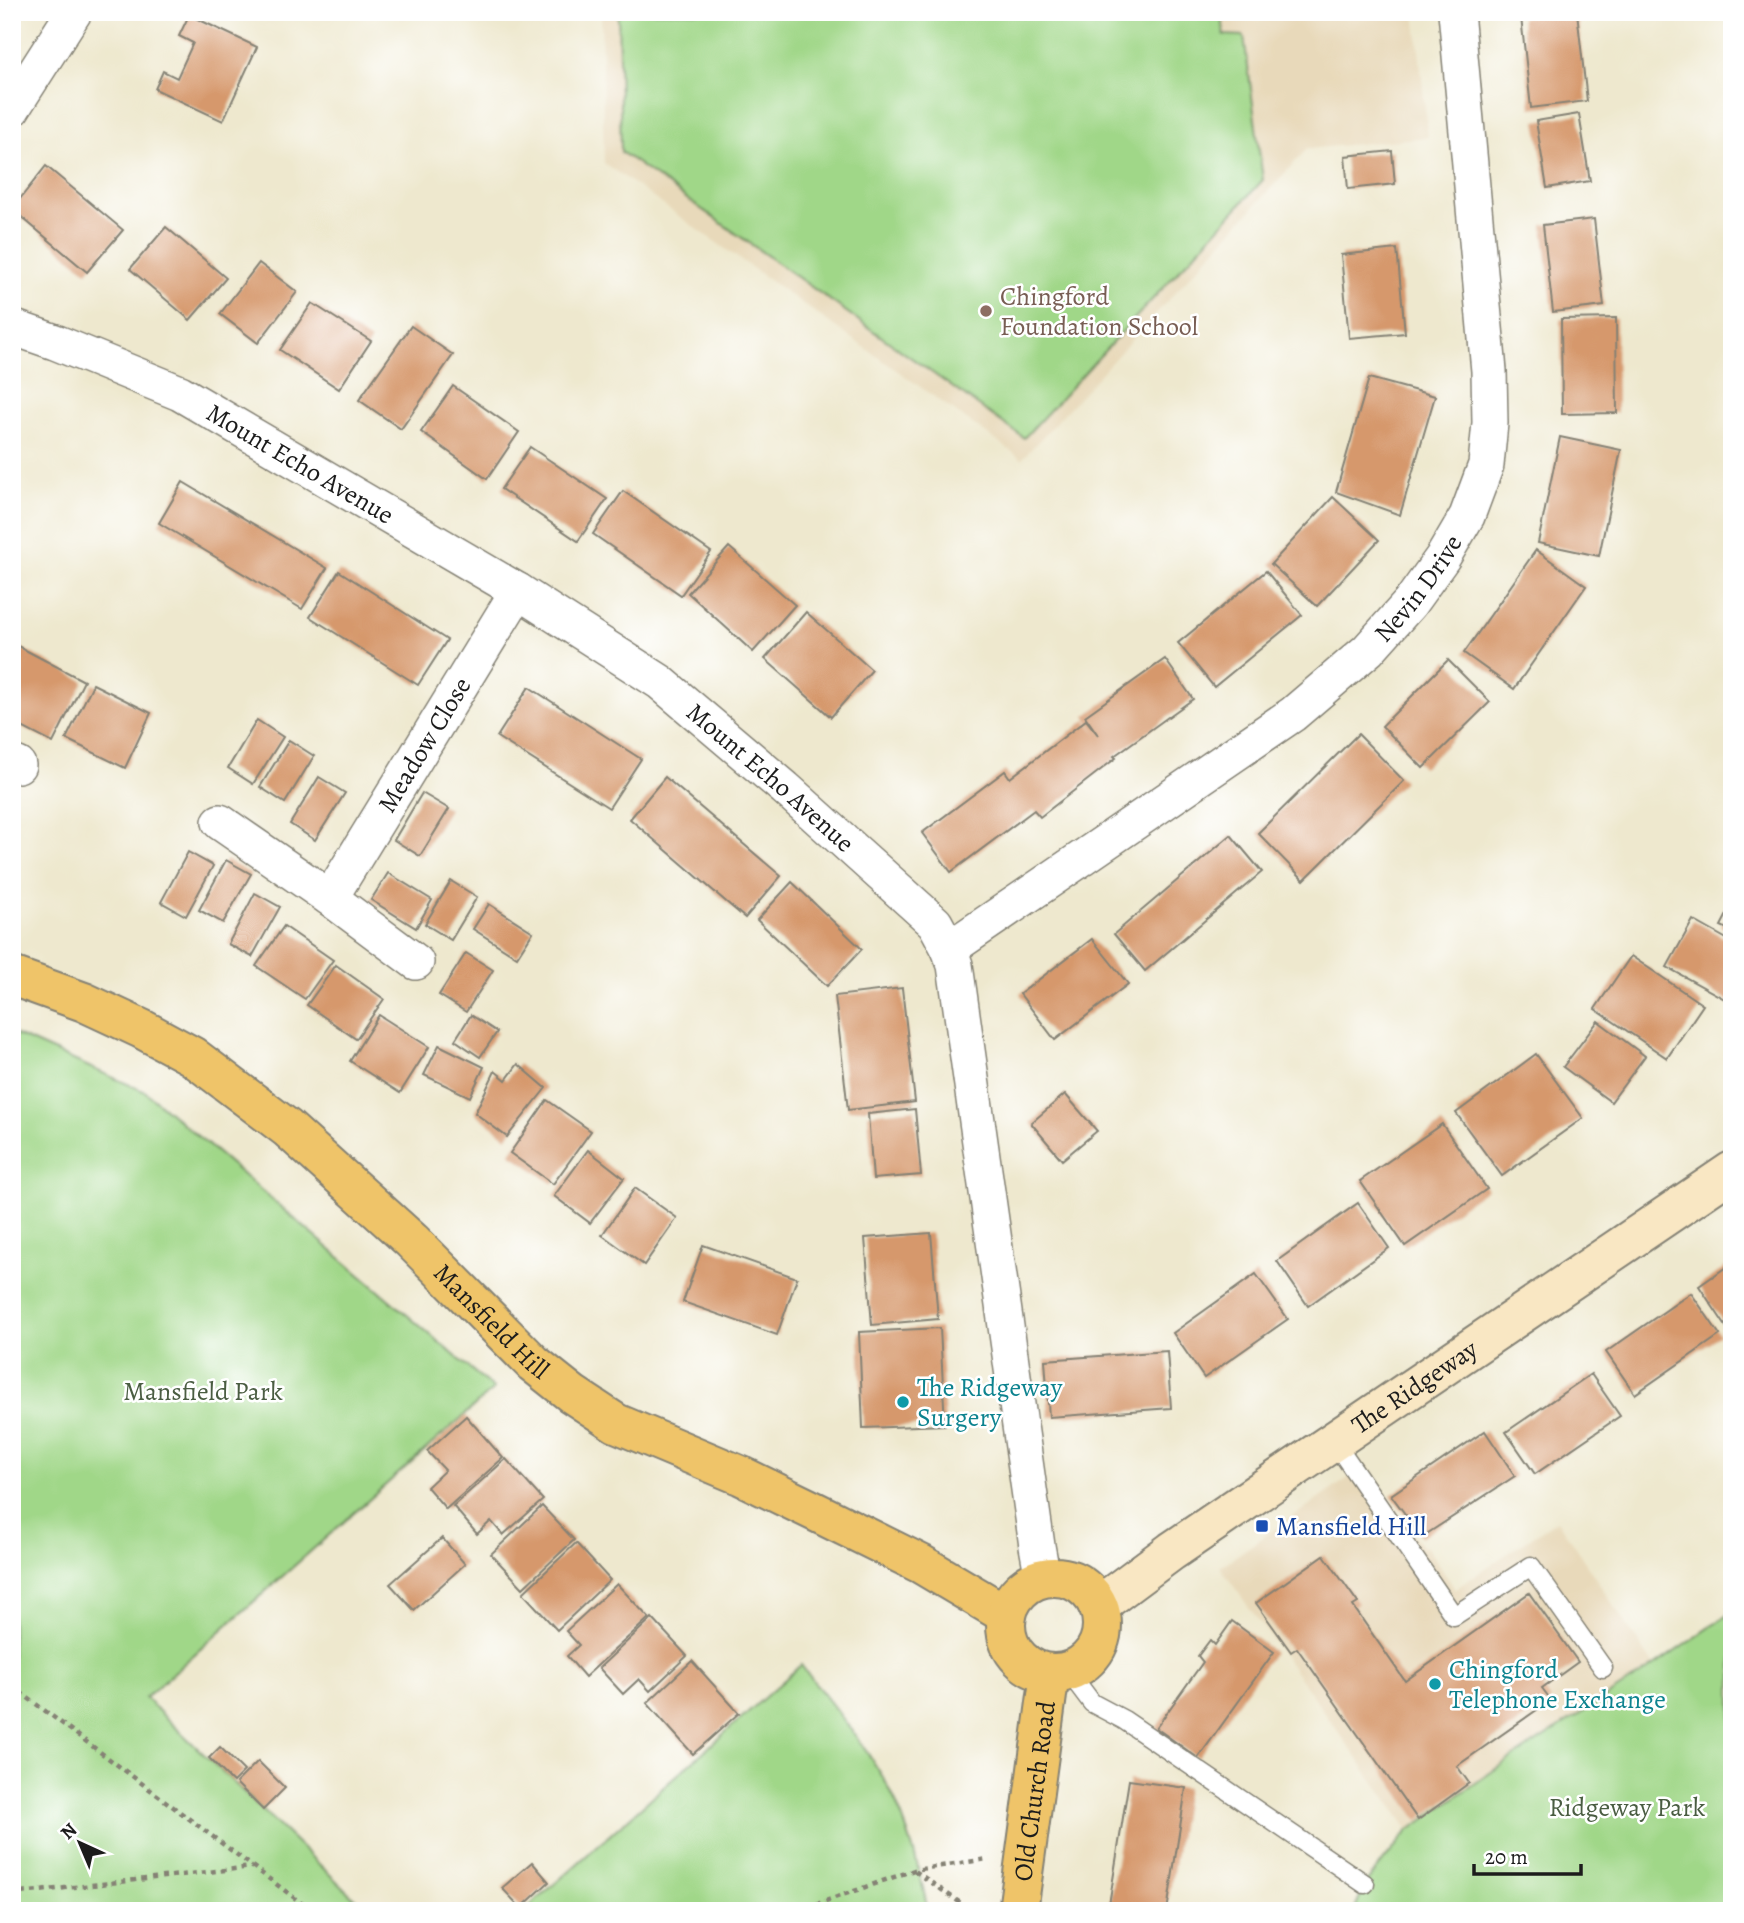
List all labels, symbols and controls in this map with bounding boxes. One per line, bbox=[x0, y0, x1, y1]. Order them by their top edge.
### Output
place label: Chingford Foundation School bbox=[1000, 279, 1198, 344]
marker: Chingford Foundation School bbox=[978, 303, 994, 319]
street label: Mount Echo Avenue bbox=[200, 395, 400, 533]
street label: Nevin Drive bbox=[1366, 528, 1470, 650]
street label: Meadow Close bbox=[370, 670, 479, 819]
street label: Mount Echo Avenue bbox=[679, 695, 862, 860]
street label: Mansfield Hill bbox=[426, 1256, 556, 1387]
street label: The Ridgeway bbox=[1345, 1331, 1485, 1442]
place label: The Ridgeway Surgery bbox=[917, 1370, 1063, 1435]
park label: Mansfield Park bbox=[123, 1374, 283, 1409]
marker: The Ridgeway Surgery bbox=[895, 1394, 911, 1410]
place label: Mansfield Hill bbox=[1276, 1509, 1426, 1544]
marker: Mansfield Hill bbox=[1254, 1518, 1270, 1534]
place label: Chingford Telephone Exchange bbox=[1449, 1652, 1666, 1717]
marker: Chingford Telephone Exchange bbox=[1427, 1676, 1443, 1692]
street label: Old Church Road bbox=[1005, 1699, 1064, 1884]
park label: Ridgeway Park bbox=[1549, 1790, 1705, 1825]
north arrow bbox=[46, 1808, 116, 1878]
text: N bbox=[55, 1817, 83, 1846]
scale bar bbox=[1474, 1832, 1581, 1876]
text: 20 m bbox=[1485, 1843, 1528, 1871]

